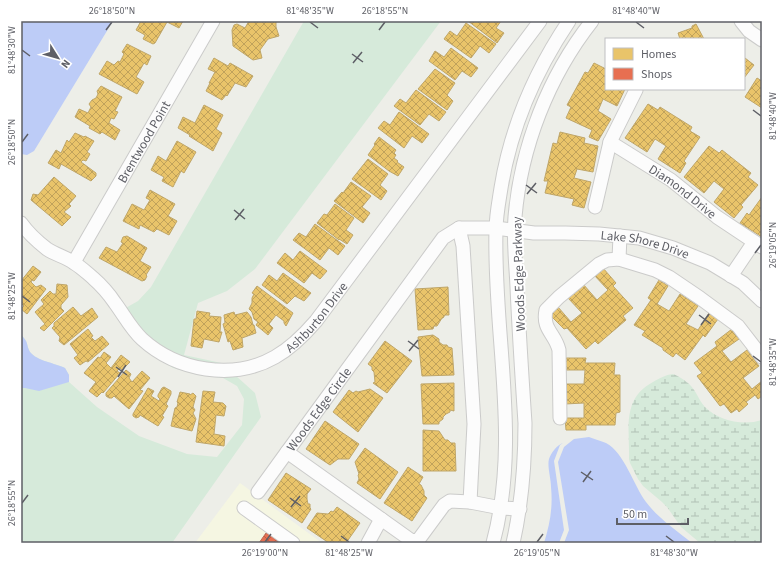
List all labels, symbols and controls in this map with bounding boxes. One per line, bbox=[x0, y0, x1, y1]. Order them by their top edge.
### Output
text: 26°18'50"N bbox=[89, 4, 135, 18]
text: 81°48'35"W bbox=[286, 4, 334, 18]
text: 26°18'55"N bbox=[362, 4, 408, 18]
text: 81°48'40"W bbox=[612, 4, 660, 18]
text: 81°48'30"W bbox=[5, 26, 19, 74]
north arrow bbox=[38, 38, 78, 78]
legend bbox=[605, 38, 745, 90]
text: Homes bbox=[641, 46, 676, 63]
text: N bbox=[57, 56, 74, 71]
text: Shops bbox=[641, 66, 672, 83]
text: 81°48'40"W bbox=[766, 92, 780, 140]
street label: Brentwood Point bbox=[114, 97, 175, 186]
text: 26°18'50"N bbox=[5, 119, 19, 165]
street label: Diamond Drive bbox=[645, 160, 720, 223]
street label: Woods Edge Parkway bbox=[508, 216, 530, 332]
text: 26°19'05"N bbox=[766, 222, 780, 268]
street label: Lake Shore Drive bbox=[600, 226, 692, 264]
text: 81°48'25"W bbox=[5, 272, 19, 320]
street label: Ashburton Drive bbox=[282, 278, 352, 357]
text: 81°48'35"W bbox=[766, 338, 780, 386]
street label: Woods Edge Circle bbox=[283, 364, 356, 455]
text: 26°18'55"N bbox=[5, 480, 19, 526]
scale bar bbox=[617, 500, 688, 526]
text: 50 m bbox=[623, 506, 647, 523]
text: 26°19'00"N bbox=[242, 546, 288, 560]
text: 81°48'25"W bbox=[325, 546, 373, 560]
text: 26°19'05"N bbox=[514, 546, 560, 560]
text: 81°48'30"W bbox=[650, 546, 698, 560]

